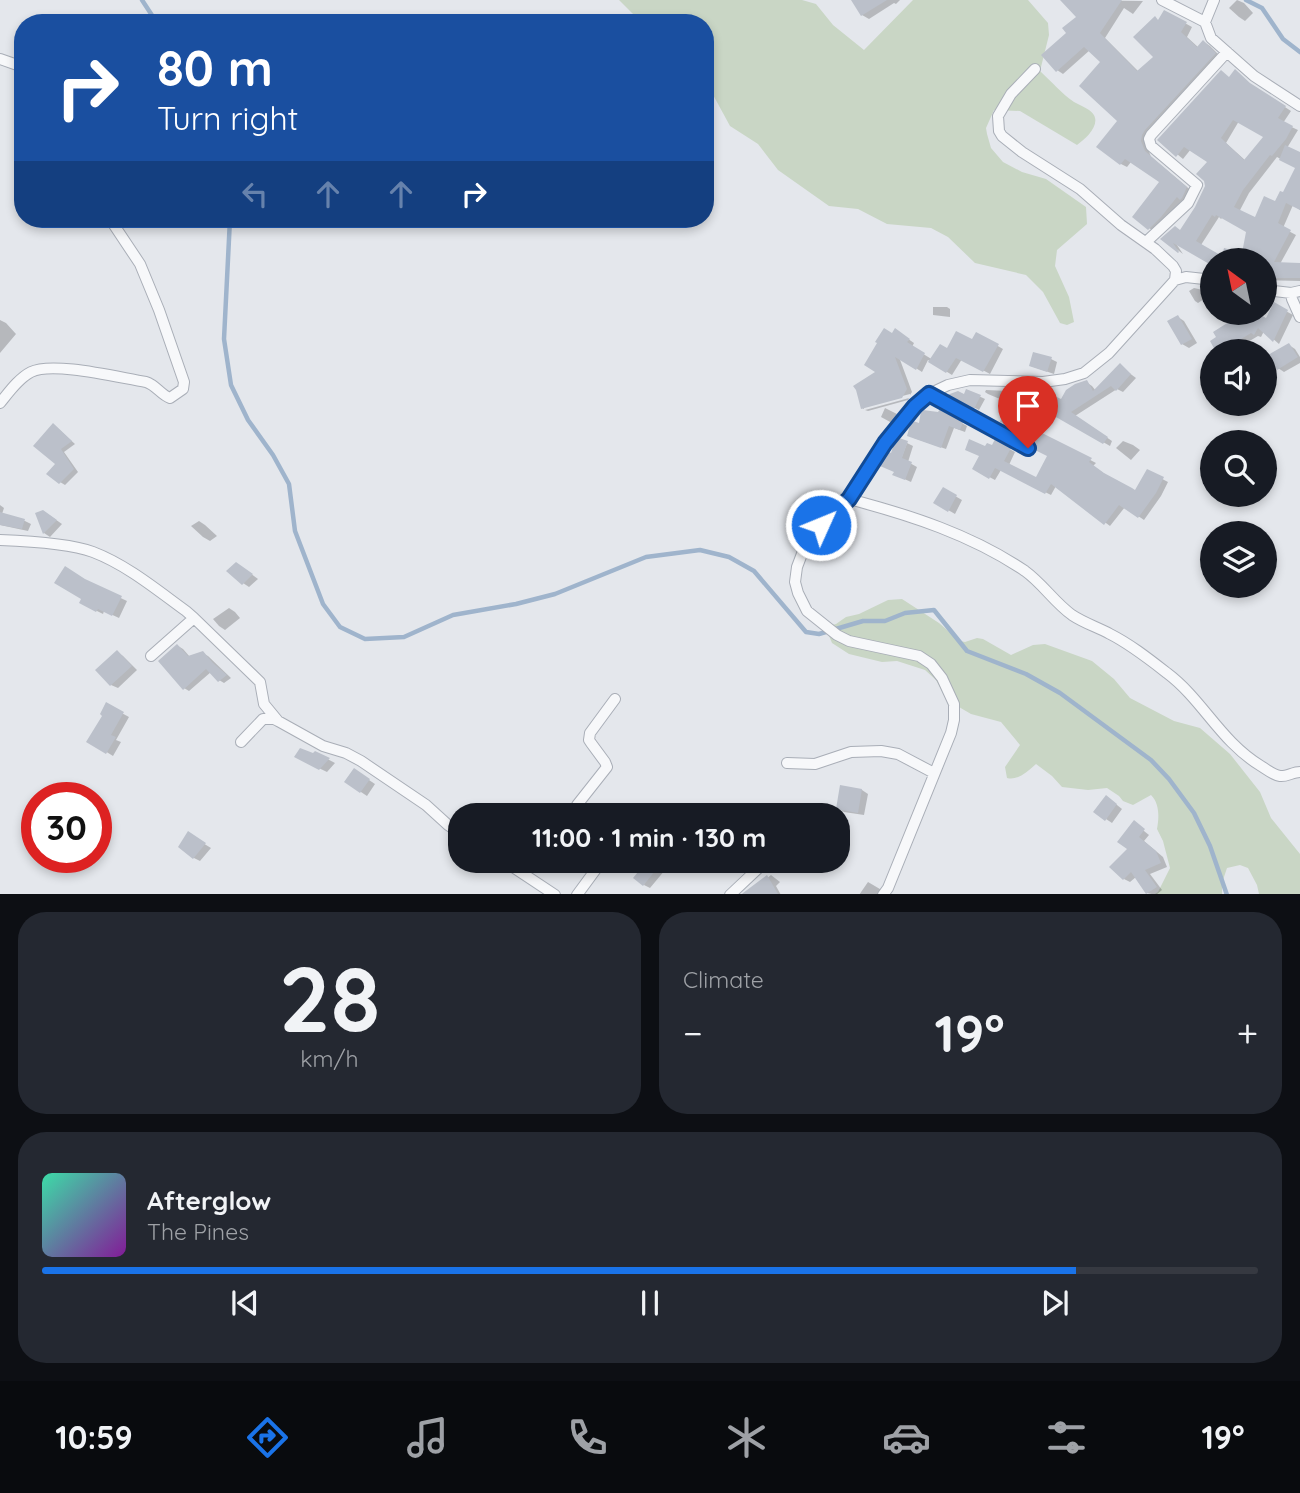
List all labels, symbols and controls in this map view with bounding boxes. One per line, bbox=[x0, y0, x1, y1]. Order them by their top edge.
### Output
text: 80 m bbox=[157, 37, 273, 98]
icon: right bbox=[42, 42, 133, 133]
text: Turn right bbox=[157, 98, 298, 138]
icon: left bbox=[236, 175, 274, 213]
icon: ahead bbox=[309, 175, 347, 213]
icon: ahead bbox=[382, 175, 420, 213]
icon: right bbox=[455, 175, 493, 213]
north arrow bbox=[1200, 248, 1278, 326]
map controls bbox=[1200, 248, 1277, 598]
button: sound bbox=[1200, 339, 1277, 416]
pin bbox=[998, 376, 1058, 448]
icon: arrive bbox=[1009, 387, 1047, 425]
button: search bbox=[1200, 430, 1277, 507]
position arrow bbox=[784, 488, 858, 562]
button: layers bbox=[1200, 521, 1277, 598]
speed limit sign: 30 bbox=[21, 782, 112, 873]
text: 11:00 · 1 min · 130 m bbox=[532, 821, 766, 854]
text: 28 bbox=[279, 941, 380, 1055]
text: Climate bbox=[683, 965, 764, 994]
text: 19° bbox=[935, 1000, 1005, 1065]
text: − bbox=[683, 1009, 703, 1057]
text: + bbox=[1237, 1009, 1258, 1057]
text: km/h bbox=[300, 1044, 359, 1073]
text: Afterglow bbox=[147, 1184, 271, 1217]
text: The Pines bbox=[147, 1217, 249, 1246]
icon: previous bbox=[226, 1284, 264, 1322]
icon: pause bbox=[631, 1284, 669, 1322]
icon: next bbox=[1036, 1284, 1074, 1322]
icon: directions bbox=[243, 1413, 292, 1462]
icon: music bbox=[403, 1413, 452, 1462]
icon: phone bbox=[563, 1413, 612, 1462]
icon: climate bbox=[722, 1413, 771, 1462]
icon: car bbox=[882, 1413, 931, 1462]
icon: filters bbox=[1042, 1413, 1091, 1462]
text: 10:59 bbox=[55, 1417, 133, 1457]
text: 19° bbox=[1201, 1417, 1245, 1457]

